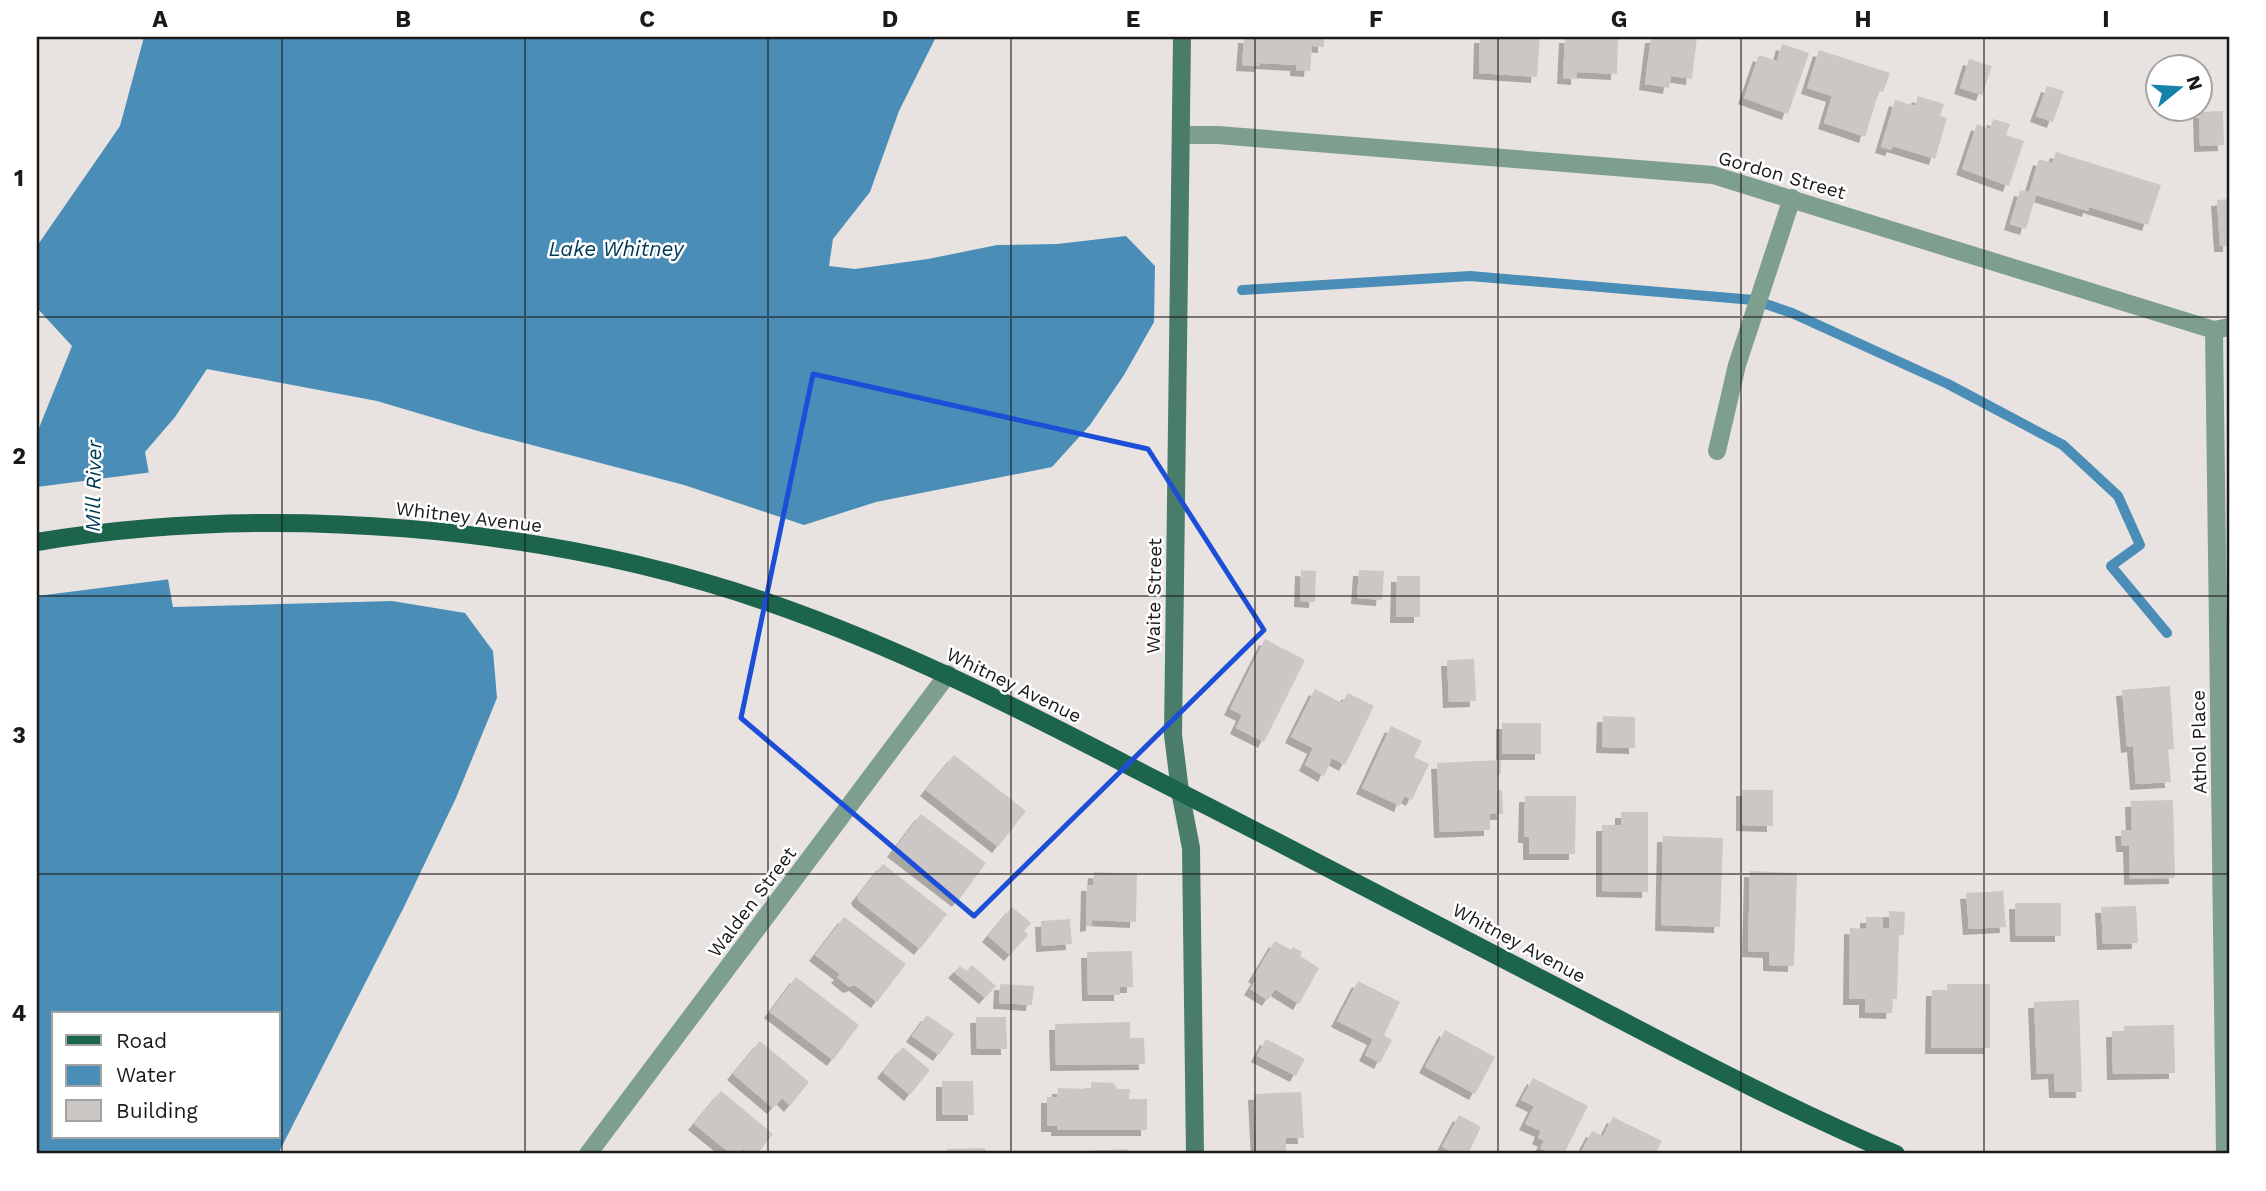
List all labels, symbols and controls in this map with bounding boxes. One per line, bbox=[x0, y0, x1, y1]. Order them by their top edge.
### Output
text: A bbox=[152, 6, 168, 33]
text: B bbox=[395, 6, 411, 33]
text: C bbox=[639, 6, 655, 33]
text: D bbox=[882, 6, 898, 33]
text: E bbox=[1126, 6, 1140, 33]
text: F bbox=[1369, 6, 1383, 33]
text: G bbox=[1611, 6, 1627, 33]
text: H bbox=[1854, 6, 1872, 33]
text: I bbox=[2102, 6, 2110, 33]
north arrow bbox=[2144, 52, 2214, 122]
text: N bbox=[2182, 73, 2208, 93]
street label: Gordon Street bbox=[1716, 146, 1848, 204]
text: 1 bbox=[14, 165, 24, 192]
water label: Lake Whitney bbox=[548, 236, 685, 261]
water label: Mill River bbox=[80, 439, 106, 532]
text: 2 bbox=[12, 443, 26, 470]
street label: Whitney Avenue bbox=[394, 497, 544, 537]
street label: Waite Street bbox=[1141, 538, 1167, 654]
street label: Whitney Avenue bbox=[943, 642, 1085, 728]
street label: Athol Place bbox=[2187, 690, 2211, 794]
text: 3 bbox=[12, 722, 26, 749]
street label: Walden Street bbox=[703, 842, 801, 962]
street label: Whitney Avenue bbox=[1448, 898, 1590, 988]
text: 4 bbox=[12, 1000, 27, 1027]
legend bbox=[52, 1012, 280, 1138]
text: Road bbox=[116, 1028, 167, 1053]
text: Water bbox=[116, 1062, 177, 1087]
text: Building bbox=[116, 1098, 198, 1123]

